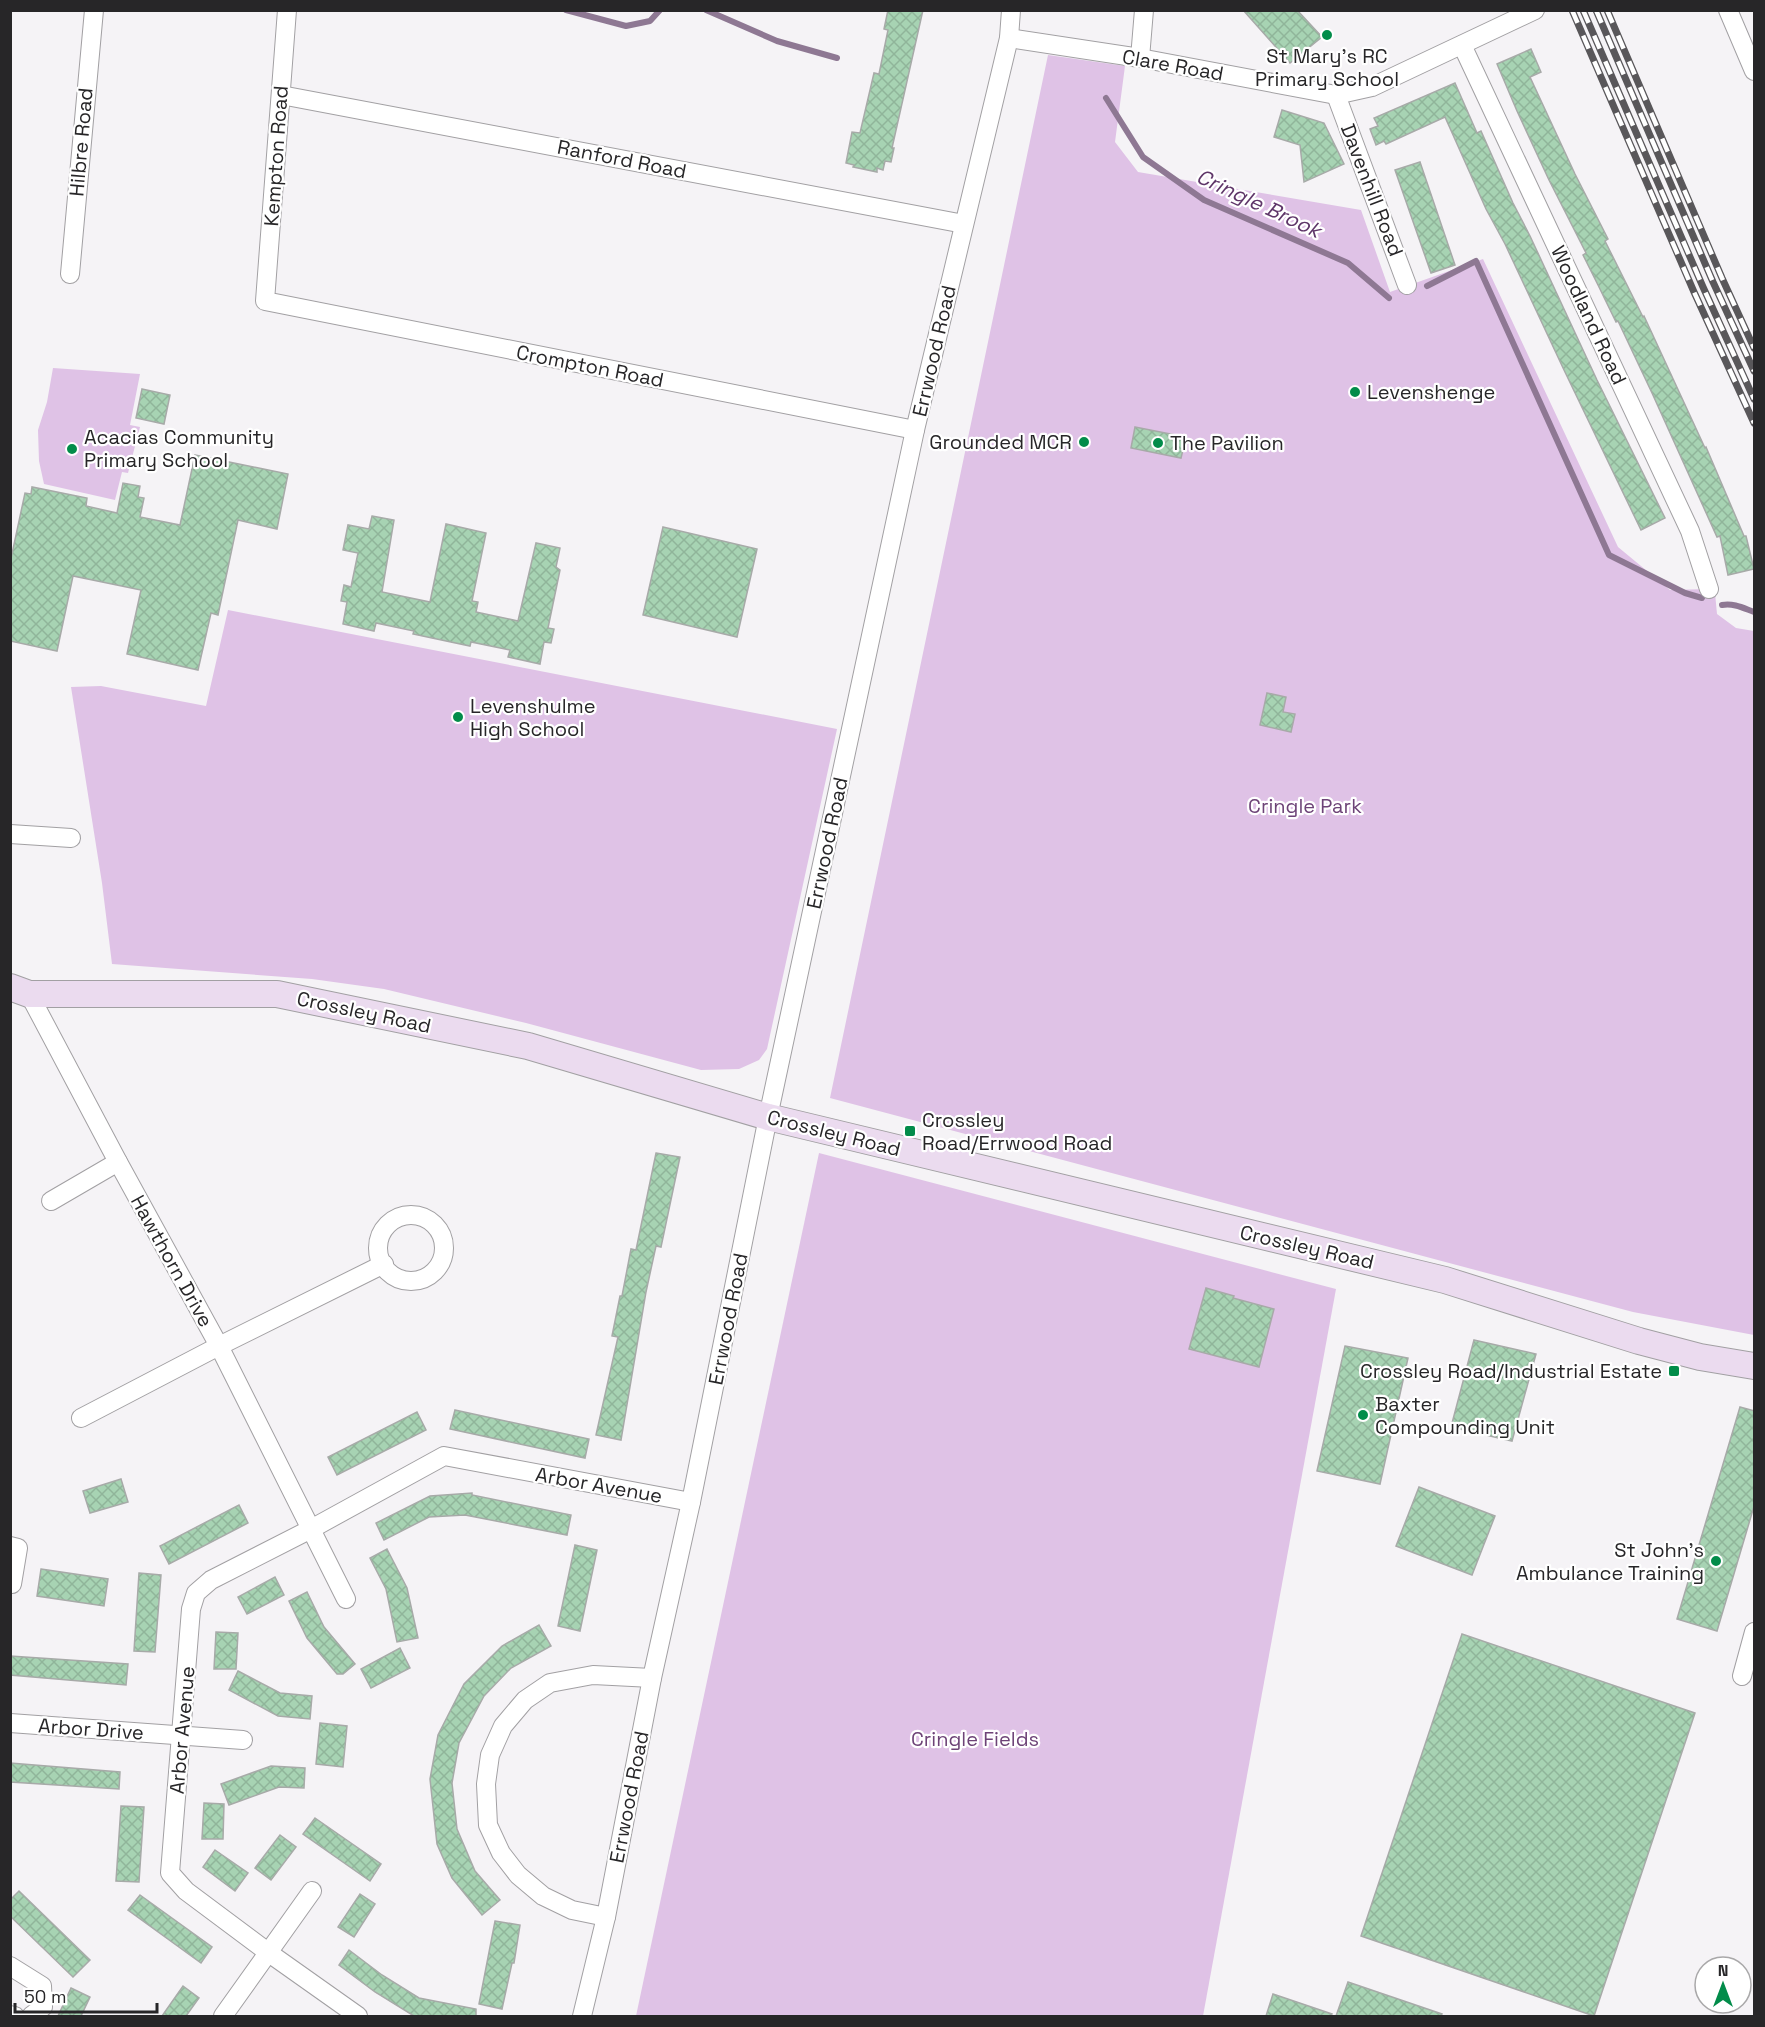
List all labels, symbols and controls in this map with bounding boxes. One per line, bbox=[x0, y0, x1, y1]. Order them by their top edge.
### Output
marker: St Mary's RC Primary School bbox=[1320, 28, 1334, 42]
street label: Clare Road bbox=[1120, 43, 1226, 87]
place label: St Mary's RC Primary School bbox=[1255, 43, 1399, 92]
street label: Kempton Road bbox=[258, 85, 294, 227]
street label: Hilbre Road bbox=[63, 87, 99, 197]
street label: Davenhill Road bbox=[1335, 120, 1409, 260]
street label: Ranford Road bbox=[555, 134, 689, 184]
water label: Cringle Brook bbox=[1192, 162, 1328, 245]
street label: Woodland Road bbox=[1545, 241, 1633, 389]
street label: Errwood Road bbox=[906, 283, 962, 419]
street label: Crompton Road bbox=[514, 339, 666, 393]
place label: Levenshenge bbox=[1367, 379, 1495, 405]
marker: Levenshenge bbox=[1348, 385, 1362, 399]
place label: Acacias Community Primary School bbox=[84, 424, 274, 473]
place label: Grounded MCR bbox=[929, 429, 1072, 455]
place label: The Pavilion bbox=[1170, 430, 1284, 456]
marker: Grounded MCR bbox=[1077, 435, 1091, 449]
marker: The Pavilion bbox=[1151, 436, 1165, 450]
marker: Acacias Community Primary School bbox=[65, 442, 79, 456]
place label: Levenshulme High School bbox=[470, 693, 596, 742]
marker: Levenshulme High School bbox=[451, 710, 465, 724]
street label: Errwood Road bbox=[800, 775, 854, 911]
park label: Cringle Park bbox=[1248, 793, 1362, 819]
street label: Crossley Road bbox=[294, 985, 434, 1039]
street label: Crossley Road bbox=[765, 1104, 903, 1162]
place label: Crossley Road/Errwood Road bbox=[922, 1107, 1112, 1156]
marker: Crossley Road/Errwood Road bbox=[903, 1124, 917, 1138]
street label: Hawthorn Drive bbox=[125, 1190, 219, 1332]
street label: Crossley Road bbox=[1237, 1219, 1377, 1275]
street label: Errwood Road bbox=[702, 1251, 754, 1387]
place label: Crossley Road/Industrial Estate bbox=[1360, 1358, 1662, 1384]
marker: Crossley Road/Industrial Estate bbox=[1667, 1364, 1681, 1378]
place label: Baxter Compounding Unit bbox=[1375, 1391, 1555, 1440]
marker: Baxter Compounding Unit bbox=[1356, 1408, 1370, 1422]
street label: Arbor Avenue bbox=[533, 1461, 665, 1509]
place label: St John's Ambulance Training bbox=[1516, 1537, 1704, 1586]
marker: St John's Ambulance Training bbox=[1709, 1554, 1723, 1568]
street label: Arbor Avenue bbox=[163, 1665, 201, 1795]
street label: Arbor Drive bbox=[37, 1712, 145, 1746]
park label: Cringle Fields bbox=[911, 1726, 1039, 1752]
street label: Errwood Road bbox=[603, 1729, 655, 1865]
north arrow bbox=[1693, 1955, 1753, 2015]
text: N bbox=[1718, 1960, 1728, 1981]
scale bar bbox=[15, 1976, 158, 2014]
text: 50 m bbox=[24, 1985, 66, 2008]

